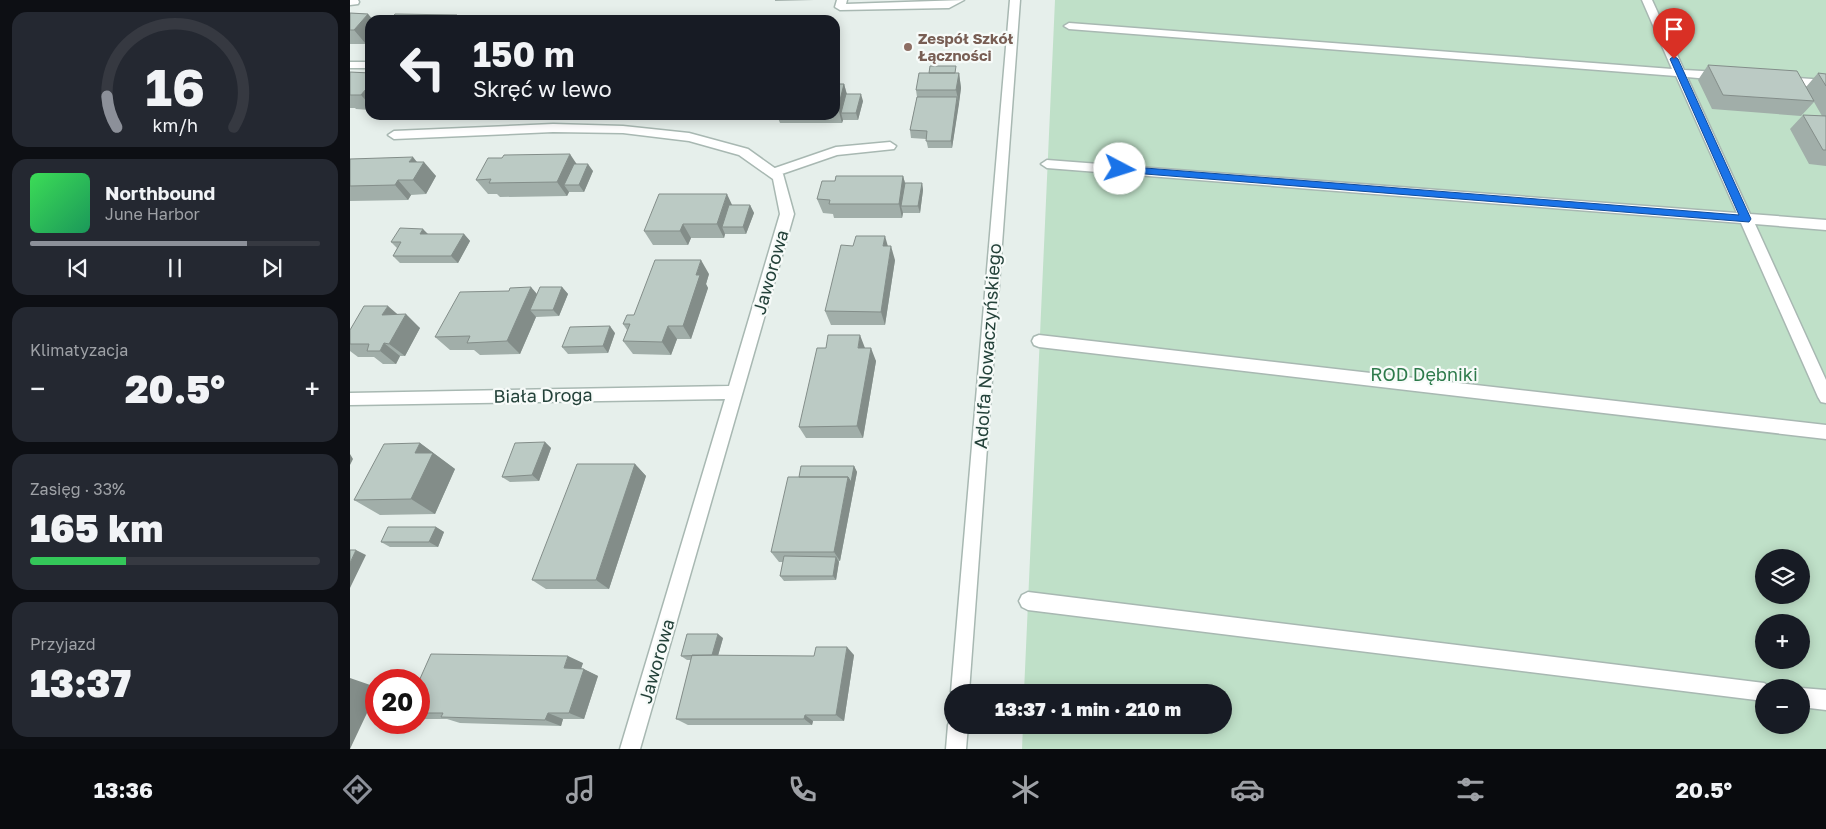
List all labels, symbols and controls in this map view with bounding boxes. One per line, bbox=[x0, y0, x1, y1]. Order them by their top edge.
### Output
pin bbox=[1653, 8, 1695, 59]
icon: arrive bbox=[1660, 15, 1688, 43]
place label: Zespół Szkół Łączności bbox=[918, 29, 1014, 64]
text: 150 m bbox=[473, 33, 575, 75]
icon: left bbox=[390, 35, 455, 100]
marker: Zespół Szkół Łączności bbox=[902, 41, 914, 53]
text: 16 bbox=[145, 55, 205, 117]
text: Skręć w lewo bbox=[473, 75, 612, 102]
text: km/h bbox=[152, 114, 198, 136]
position arrow bbox=[1093, 142, 1145, 194]
text: Northbound bbox=[105, 181, 215, 204]
text: June Harbor bbox=[105, 204, 200, 224]
street label: Jaworowa bbox=[747, 227, 793, 317]
street label: Adolfa Nowaczyńskiego bbox=[969, 243, 1005, 449]
icon: previous bbox=[64, 254, 92, 282]
icon: pause bbox=[161, 254, 189, 282]
icon: next bbox=[258, 254, 286, 282]
text: Klimatyzacja bbox=[30, 340, 128, 360]
park label: ROD Dębniki bbox=[1370, 363, 1478, 385]
text: 20.5° bbox=[125, 366, 225, 411]
text: − bbox=[30, 372, 45, 405]
text: + bbox=[305, 372, 320, 405]
street label: Biała Droga bbox=[493, 383, 593, 407]
text: Zasięg · 33% bbox=[30, 479, 126, 499]
text: 165 km bbox=[30, 505, 163, 550]
map controls bbox=[1755, 549, 1810, 734]
button: layers bbox=[1755, 549, 1810, 604]
button: + bbox=[1755, 614, 1810, 669]
street label: Jaworowa bbox=[633, 616, 679, 706]
text: Przyjazd bbox=[30, 634, 96, 654]
text: 13:37 bbox=[30, 660, 131, 705]
speed limit sign: 20 bbox=[365, 669, 430, 734]
button: − bbox=[1755, 679, 1810, 734]
text: 13:37 · 1 min · 210 m bbox=[995, 697, 1181, 720]
icon: directions bbox=[340, 772, 375, 807]
icon: music bbox=[563, 772, 598, 807]
icon: phone bbox=[785, 772, 820, 807]
icon: climate bbox=[1008, 772, 1043, 807]
icon: car bbox=[1230, 772, 1265, 807]
icon: filters bbox=[1453, 772, 1488, 807]
text: 13:36 bbox=[94, 776, 153, 803]
text: 20.5° bbox=[1675, 776, 1732, 803]

